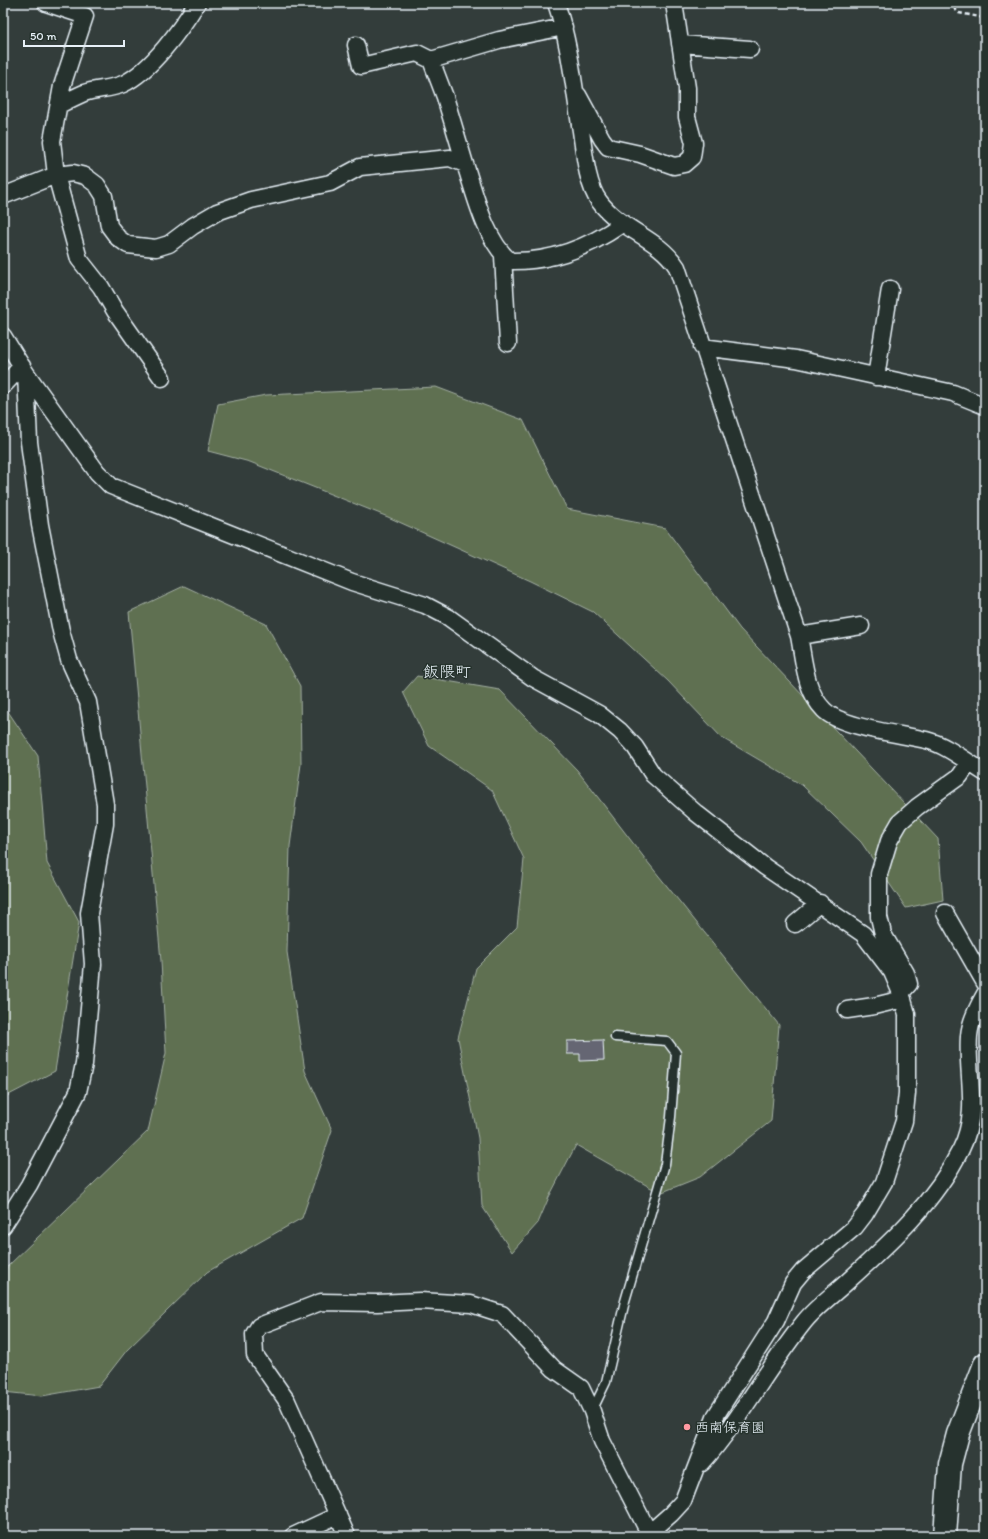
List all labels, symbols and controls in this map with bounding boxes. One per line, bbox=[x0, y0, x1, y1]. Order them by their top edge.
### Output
scale bar bbox=[24, 22, 124, 48]
text: 50 m bbox=[30, 29, 56, 43]
district label: 飯隈町 bbox=[423, 662, 471, 681]
place label: 西南保育園 bbox=[695, 1419, 765, 1436]
marker: 西南保育園 bbox=[682, 1422, 692, 1432]

